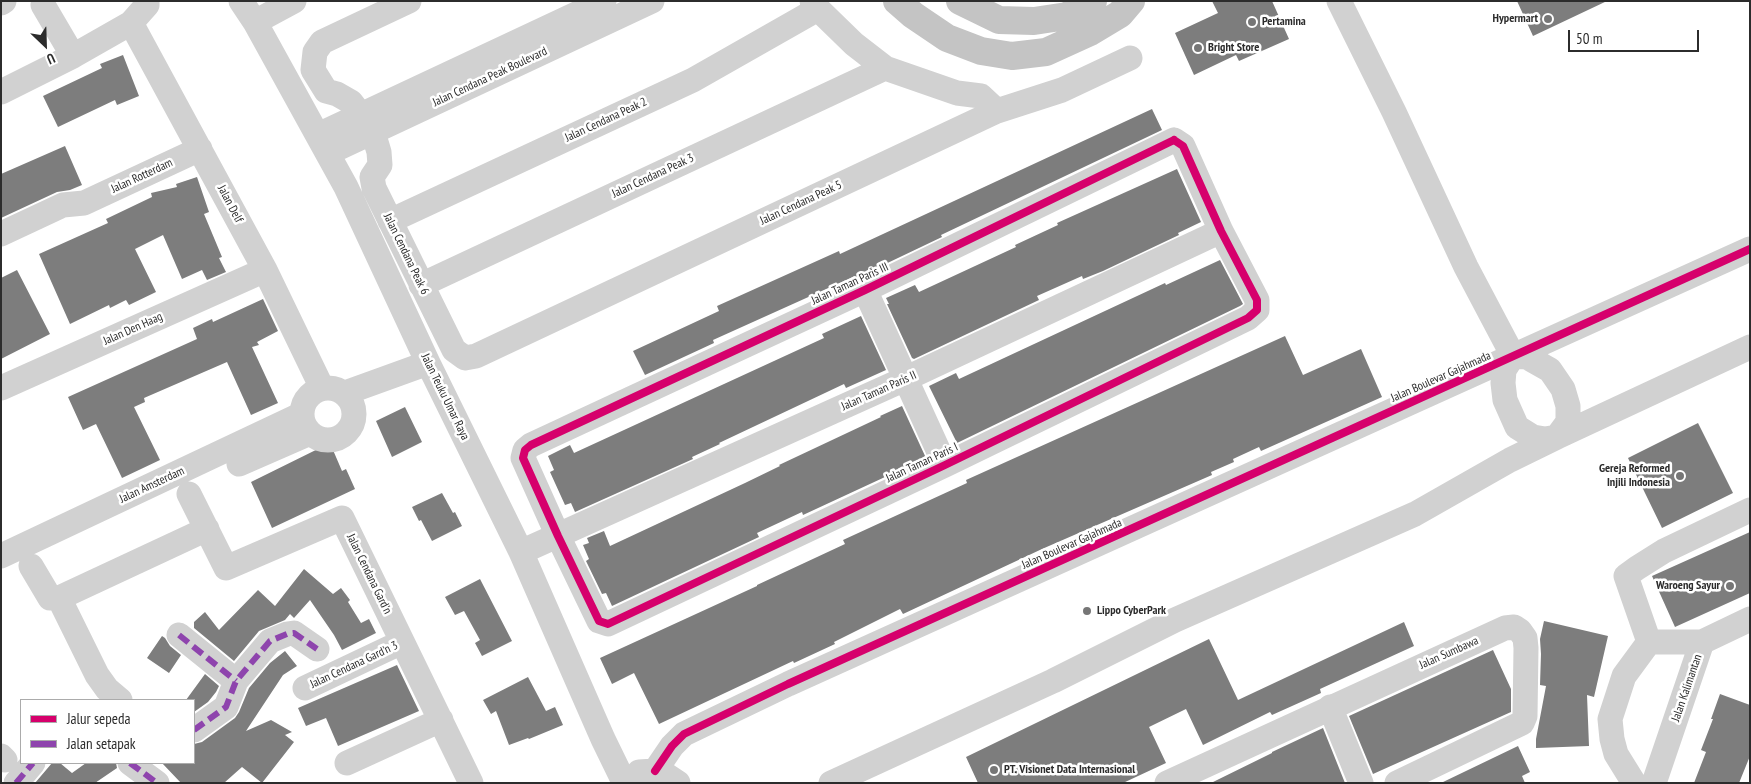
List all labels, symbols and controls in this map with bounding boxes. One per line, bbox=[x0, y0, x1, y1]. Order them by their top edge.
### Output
place label: Hypermart bbox=[1493, 12, 1538, 26]
marker: Hypermart bbox=[1542, 13, 1554, 25]
place label: Pertamina bbox=[1262, 15, 1306, 29]
marker: Pertamina bbox=[1246, 16, 1258, 28]
north arrow bbox=[20, 20, 70, 70]
scale bar bbox=[1571, 20, 1702, 52]
text: 50 m bbox=[1576, 29, 1602, 48]
place label: Bright Store bbox=[1208, 41, 1260, 55]
marker: Bright Store bbox=[1192, 42, 1204, 54]
street label: Jalan Cendana Peak Boulevard bbox=[430, 44, 550, 110]
text: U bbox=[44, 49, 58, 68]
street label: Jalan Cendana Peak 2 bbox=[563, 95, 649, 145]
street label: Jalan Cendana Peak 3 bbox=[610, 151, 696, 201]
street label: Jalan Rotterdam bbox=[109, 156, 175, 196]
street label: Jalan Cendana Peak 5 bbox=[758, 178, 844, 228]
street label: Jalan Delf bbox=[214, 183, 246, 225]
street label: Jalan Cendana Peak 6 bbox=[380, 211, 432, 297]
street label: Jalan Taman Paris III bbox=[809, 260, 891, 308]
street label: Jalan Den Haag bbox=[101, 310, 165, 348]
street label: Jalan Boulevar Gajahmada bbox=[1389, 348, 1493, 406]
street label: Jalan Teuku Umar Raya bbox=[418, 351, 472, 443]
street label: Jalan Taman Paris II bbox=[839, 368, 919, 414]
street label: Jalan Taman Paris I bbox=[884, 440, 960, 486]
place label: Gereja Reformed Injili Indonesia bbox=[1599, 462, 1670, 490]
street label: Jalan Amsterdam bbox=[117, 464, 187, 506]
marker: Gereja Reformed Injili Indonesia bbox=[1674, 470, 1686, 482]
street label: Jalan Boulevar Gajahmada bbox=[1020, 515, 1124, 573]
street label: Jalan Cendana Gard'n bbox=[343, 532, 395, 616]
place label: Waroeng Sayur bbox=[1656, 579, 1720, 593]
marker: Waroeng Sayur bbox=[1724, 580, 1736, 592]
place label: Lippo CyberPark bbox=[1097, 604, 1166, 618]
marker: Lippo CyberPark bbox=[1081, 605, 1093, 617]
street label: Jalan Sumbawa bbox=[1417, 634, 1481, 672]
street label: Jalan Cendana Gard'n 3 bbox=[308, 638, 400, 692]
street label: Jalan Kalimantan bbox=[1669, 652, 1705, 724]
legend bbox=[20, 699, 195, 764]
text: Jalur sepeda bbox=[67, 709, 130, 728]
text: Jalan setapak bbox=[67, 734, 136, 753]
place label: PT. Visionet Data Internasional bbox=[1004, 763, 1135, 777]
marker: PT. Visionet Data Internasional bbox=[988, 764, 1000, 776]

